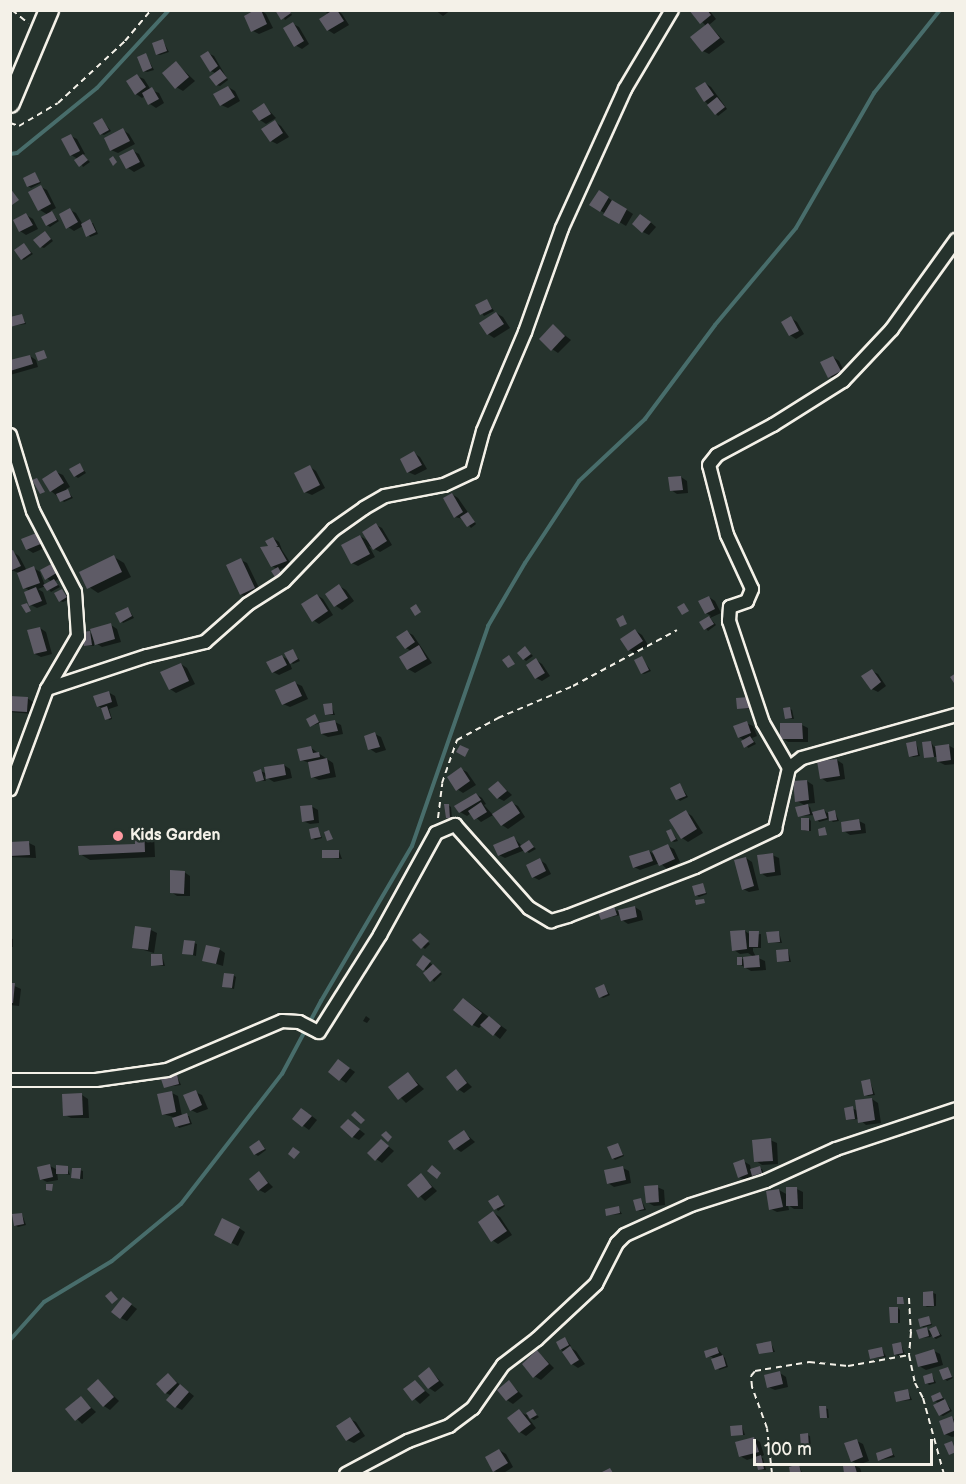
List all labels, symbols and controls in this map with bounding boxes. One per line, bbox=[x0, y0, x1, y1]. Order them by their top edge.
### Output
place label: Kids Garden bbox=[130, 826, 220, 846]
marker: Kids Garden bbox=[111, 829, 125, 843]
scale bar bbox=[756, 1427, 936, 1465]
text: 100 m bbox=[764, 1439, 812, 1460]

